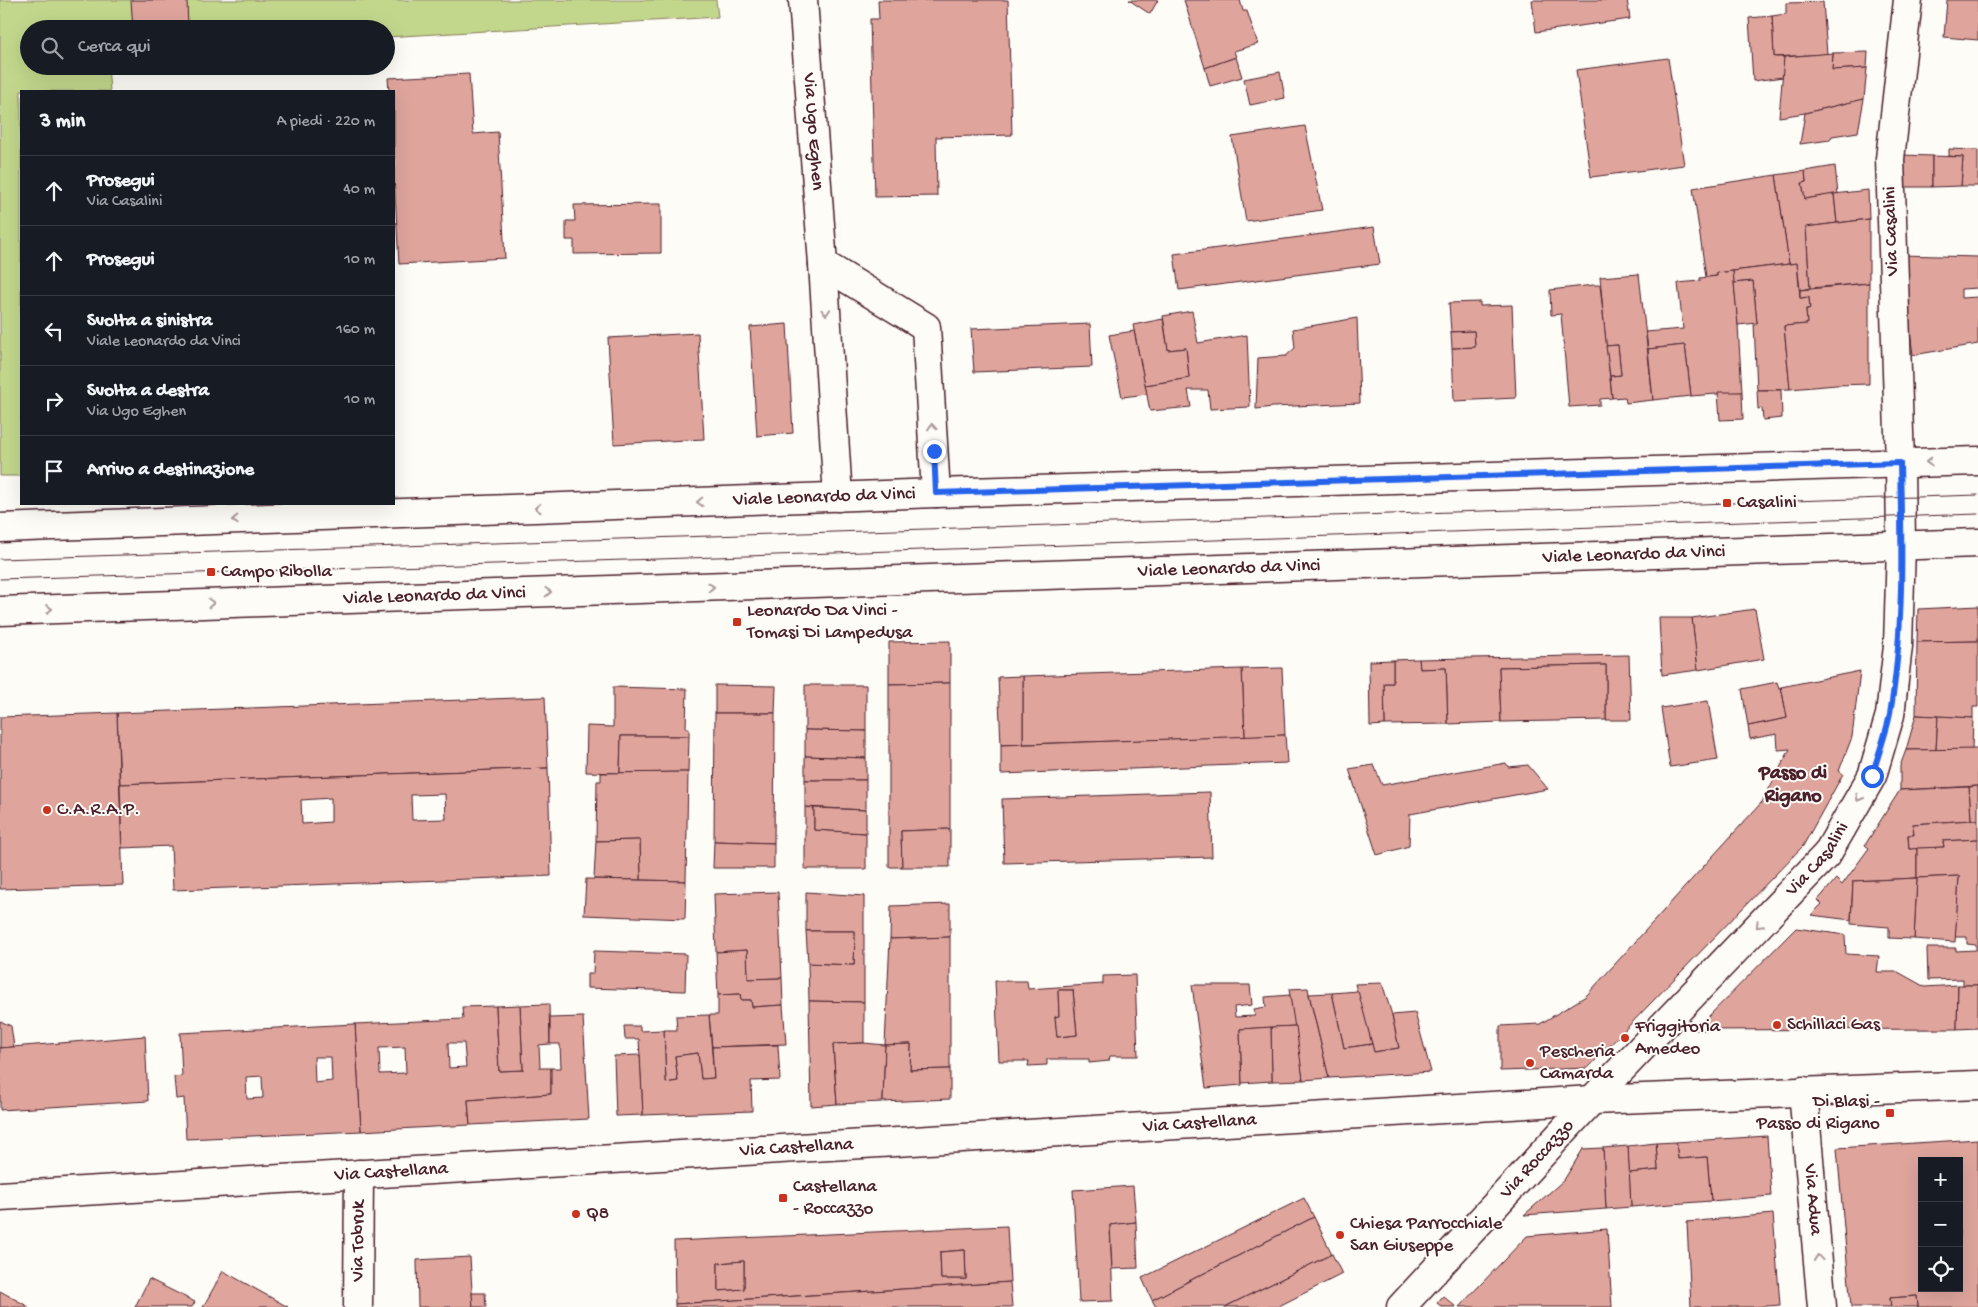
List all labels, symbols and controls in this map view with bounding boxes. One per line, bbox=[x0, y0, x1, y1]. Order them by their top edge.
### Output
search box bbox=[20, 20, 395, 75]
icon: search bbox=[38, 34, 66, 62]
text: Cerca qui bbox=[78, 36, 151, 59]
street label: Via Ugo Eghen bbox=[797, 71, 829, 191]
text: 3 min bbox=[40, 110, 85, 135]
text: A piedi · 220 m bbox=[277, 113, 375, 132]
text: Prosegui bbox=[87, 170, 155, 193]
icon: ahead bbox=[40, 177, 68, 205]
text: 40 m bbox=[343, 181, 375, 200]
street label: Via Casalini bbox=[1879, 186, 1905, 277]
text: Via Casalini bbox=[87, 193, 162, 212]
icon: ahead bbox=[40, 247, 68, 275]
text: Prosegui bbox=[87, 249, 155, 272]
text: 10 m bbox=[344, 251, 375, 270]
one-way arrow bbox=[821, 309, 832, 317]
text: Svolta a sinistra bbox=[87, 310, 212, 333]
icon: left bbox=[40, 317, 68, 345]
text: 160 m bbox=[336, 321, 375, 340]
text: Viale Leonardo da Vinci bbox=[87, 333, 241, 352]
text: Svolta a destra bbox=[87, 380, 209, 403]
icon: right bbox=[40, 387, 68, 415]
text: 10 m bbox=[344, 391, 375, 410]
text: Via Ugo Eghen bbox=[87, 403, 186, 422]
one-way arrow bbox=[927, 423, 938, 431]
route end bbox=[923, 440, 946, 463]
icon: arrive bbox=[40, 457, 68, 485]
one-way arrow bbox=[1925, 457, 1933, 467]
text: Arrivo a destinazione bbox=[87, 459, 254, 482]
street label: Viale Leonardo da Vinci bbox=[732, 482, 916, 512]
place label: Casalini bbox=[1737, 492, 1797, 515]
one-way arrow bbox=[696, 497, 704, 507]
marker: Casalini bbox=[1721, 497, 1733, 509]
one-way arrow bbox=[533, 503, 541, 514]
one-way arrow bbox=[231, 514, 239, 525]
street label: Viale Leonardo da Vinci bbox=[1541, 540, 1726, 569]
street label: Viale Leonardo da Vinci bbox=[1137, 554, 1321, 583]
place label: Campo Ribolla bbox=[221, 561, 333, 584]
marker: Campo Ribolla bbox=[205, 566, 217, 578]
street label: Viale Leonardo da Vinci bbox=[342, 581, 526, 611]
one-way arrow bbox=[707, 581, 715, 592]
one-way arrow bbox=[545, 587, 553, 597]
one-way arrow bbox=[207, 598, 215, 609]
place label: Leonardo Da Vinci - Tomasi Di Lampedusa bbox=[746, 600, 914, 645]
one-way arrow bbox=[45, 604, 53, 614]
marker: Leonardo Da Vinci - Tomasi Di Lampedusa bbox=[731, 616, 743, 628]
district label: Passo di Rigano bbox=[1758, 763, 1827, 809]
route start bbox=[1861, 765, 1884, 788]
one-way arrow bbox=[1855, 793, 1865, 802]
place label: C.A.R.A.P. bbox=[57, 799, 140, 822]
marker: C.A.R.A.P. bbox=[41, 804, 53, 816]
street label: Via Casalini bbox=[1780, 818, 1854, 902]
one-way arrow bbox=[1756, 919, 1765, 928]
place label: Schillaci Gas bbox=[1787, 1014, 1881, 1037]
place label: Friggitoria Amedeo bbox=[1634, 1016, 1722, 1061]
marker: Schillaci Gas bbox=[1771, 1019, 1783, 1031]
marker: Friggitoria Amedeo bbox=[1619, 1032, 1631, 1044]
place label: Pescheria Camarda bbox=[1539, 1041, 1617, 1086]
marker: Pescheria Camarda bbox=[1524, 1057, 1536, 1069]
place label: Di Blasi - Passo di Rigano bbox=[1756, 1091, 1880, 1136]
marker: Di Blasi - Passo di Rigano bbox=[1884, 1107, 1896, 1119]
street label: Via Castellana bbox=[1141, 1109, 1259, 1139]
street label: Via Roccazzo bbox=[1494, 1115, 1580, 1204]
street label: Via Castellana bbox=[738, 1133, 855, 1163]
street label: Via Castellana bbox=[333, 1157, 450, 1187]
map controls bbox=[1918, 1157, 1963, 1292]
button: + bbox=[1918, 1157, 1963, 1202]
street label: Via Adua bbox=[1798, 1162, 1827, 1238]
place label: Castellana - Roccazzo bbox=[793, 1176, 878, 1221]
marker: Castellana - Roccazzo bbox=[777, 1192, 789, 1204]
street label: Via Tobruk bbox=[347, 1199, 370, 1283]
button: − bbox=[1918, 1202, 1963, 1247]
place label: Q8 bbox=[586, 1203, 609, 1226]
marker: Q8 bbox=[570, 1208, 582, 1220]
place label: Chiesa Parrocchiale San Giuseppe bbox=[1350, 1213, 1503, 1258]
marker: Chiesa Parrocchiale San Giuseppe bbox=[1334, 1229, 1346, 1241]
button: locate bbox=[1918, 1247, 1963, 1292]
one-way arrow bbox=[1813, 1254, 1824, 1262]

